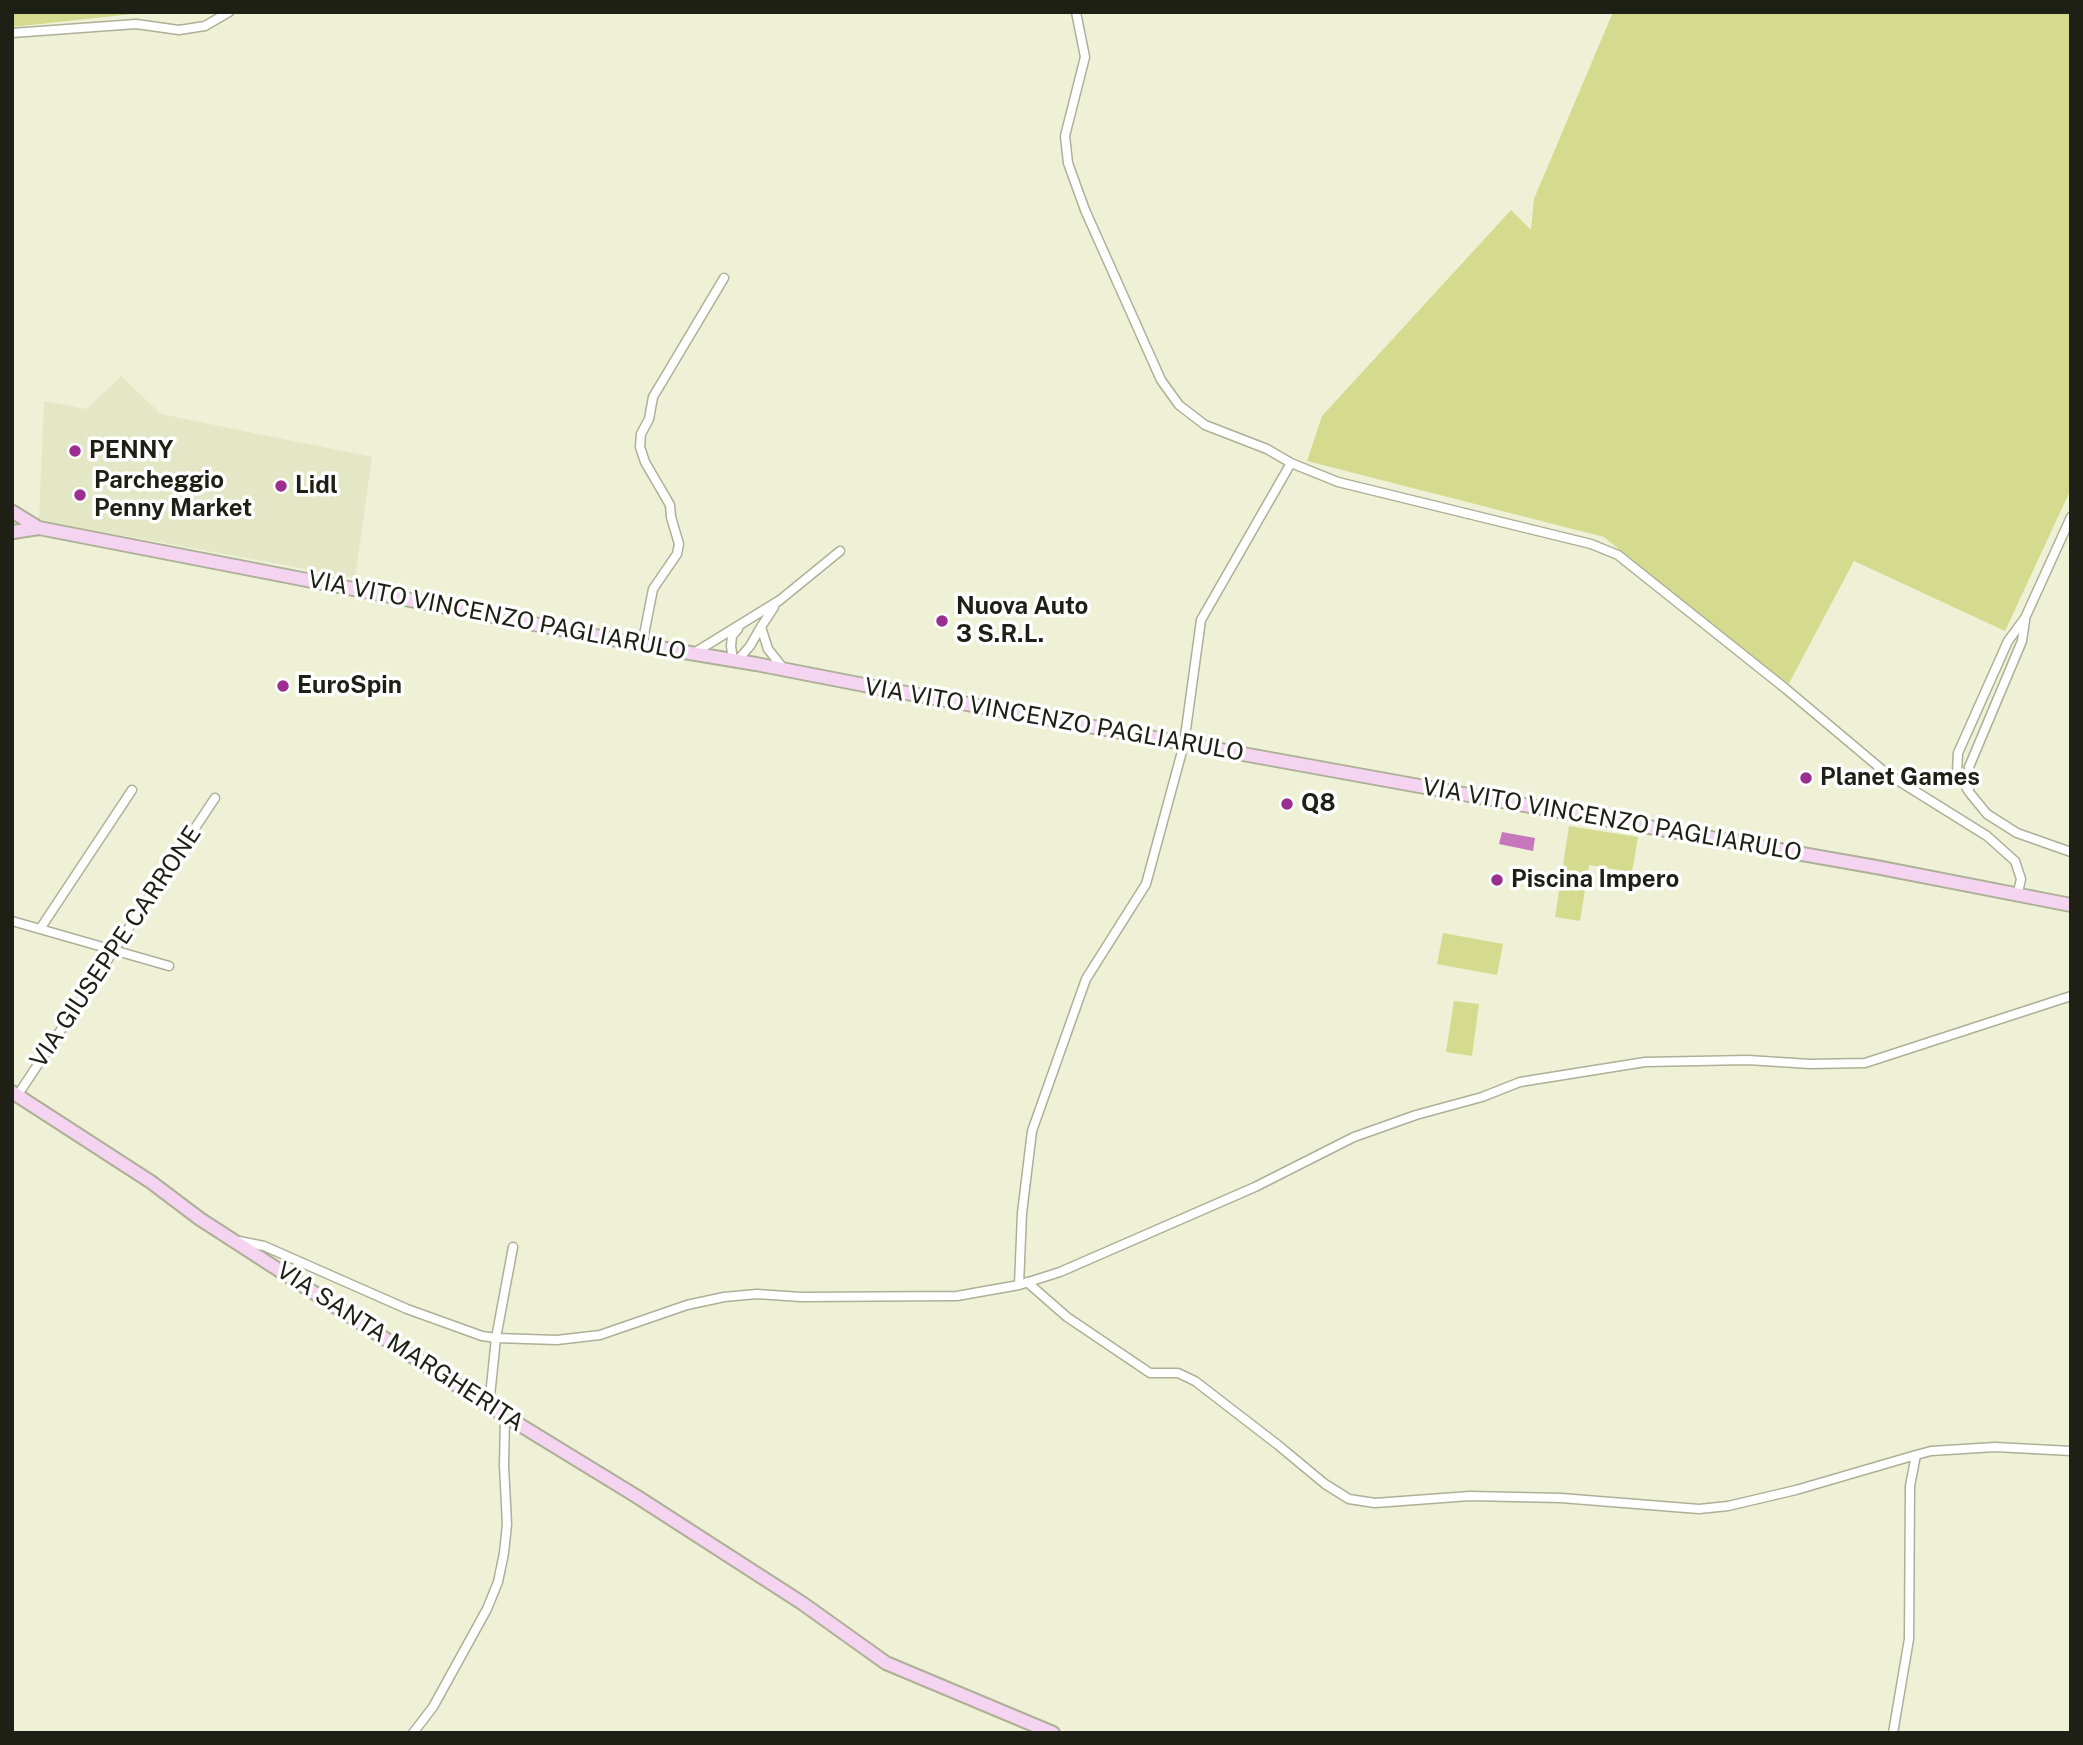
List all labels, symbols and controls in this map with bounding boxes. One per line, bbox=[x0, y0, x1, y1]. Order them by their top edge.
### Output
place label: PENNY bbox=[89, 437, 174, 465]
marker: PENNY bbox=[67, 443, 83, 459]
place label: Parcheggio Penny Market bbox=[94, 467, 252, 523]
place label: Lidl bbox=[295, 472, 338, 500]
marker: Lidl bbox=[273, 478, 289, 494]
marker: Parcheggio Penny Market bbox=[72, 487, 88, 503]
street label: VIA VITO VINCENZO PAGLIARULO bbox=[305, 565, 689, 667]
place label: Nuova Auto 3 S.R.L. bbox=[956, 593, 1088, 649]
marker: Nuova Auto 3 S.R.L. bbox=[934, 613, 950, 629]
place label: EuroSpin bbox=[297, 672, 402, 700]
street label: VIA VITO VINCENZO PAGLIARULO bbox=[862, 672, 1246, 768]
marker: EuroSpin bbox=[275, 678, 291, 694]
place label: Planet Games bbox=[1820, 764, 1980, 792]
marker: Planet Games bbox=[1798, 770, 1814, 786]
street label: VIA VITO VINCENZO PAGLIARULO bbox=[1420, 772, 1804, 868]
place label: Q8 bbox=[1301, 790, 1336, 818]
marker: Q8 bbox=[1279, 796, 1295, 812]
street label: VIA GIUSEPPE CARRONE bbox=[24, 821, 208, 1073]
place label: Piscina Impero bbox=[1511, 866, 1679, 894]
marker: Piscina Impero bbox=[1489, 872, 1505, 888]
street label: VIA SANTA MARGHERITA bbox=[271, 1256, 529, 1438]

